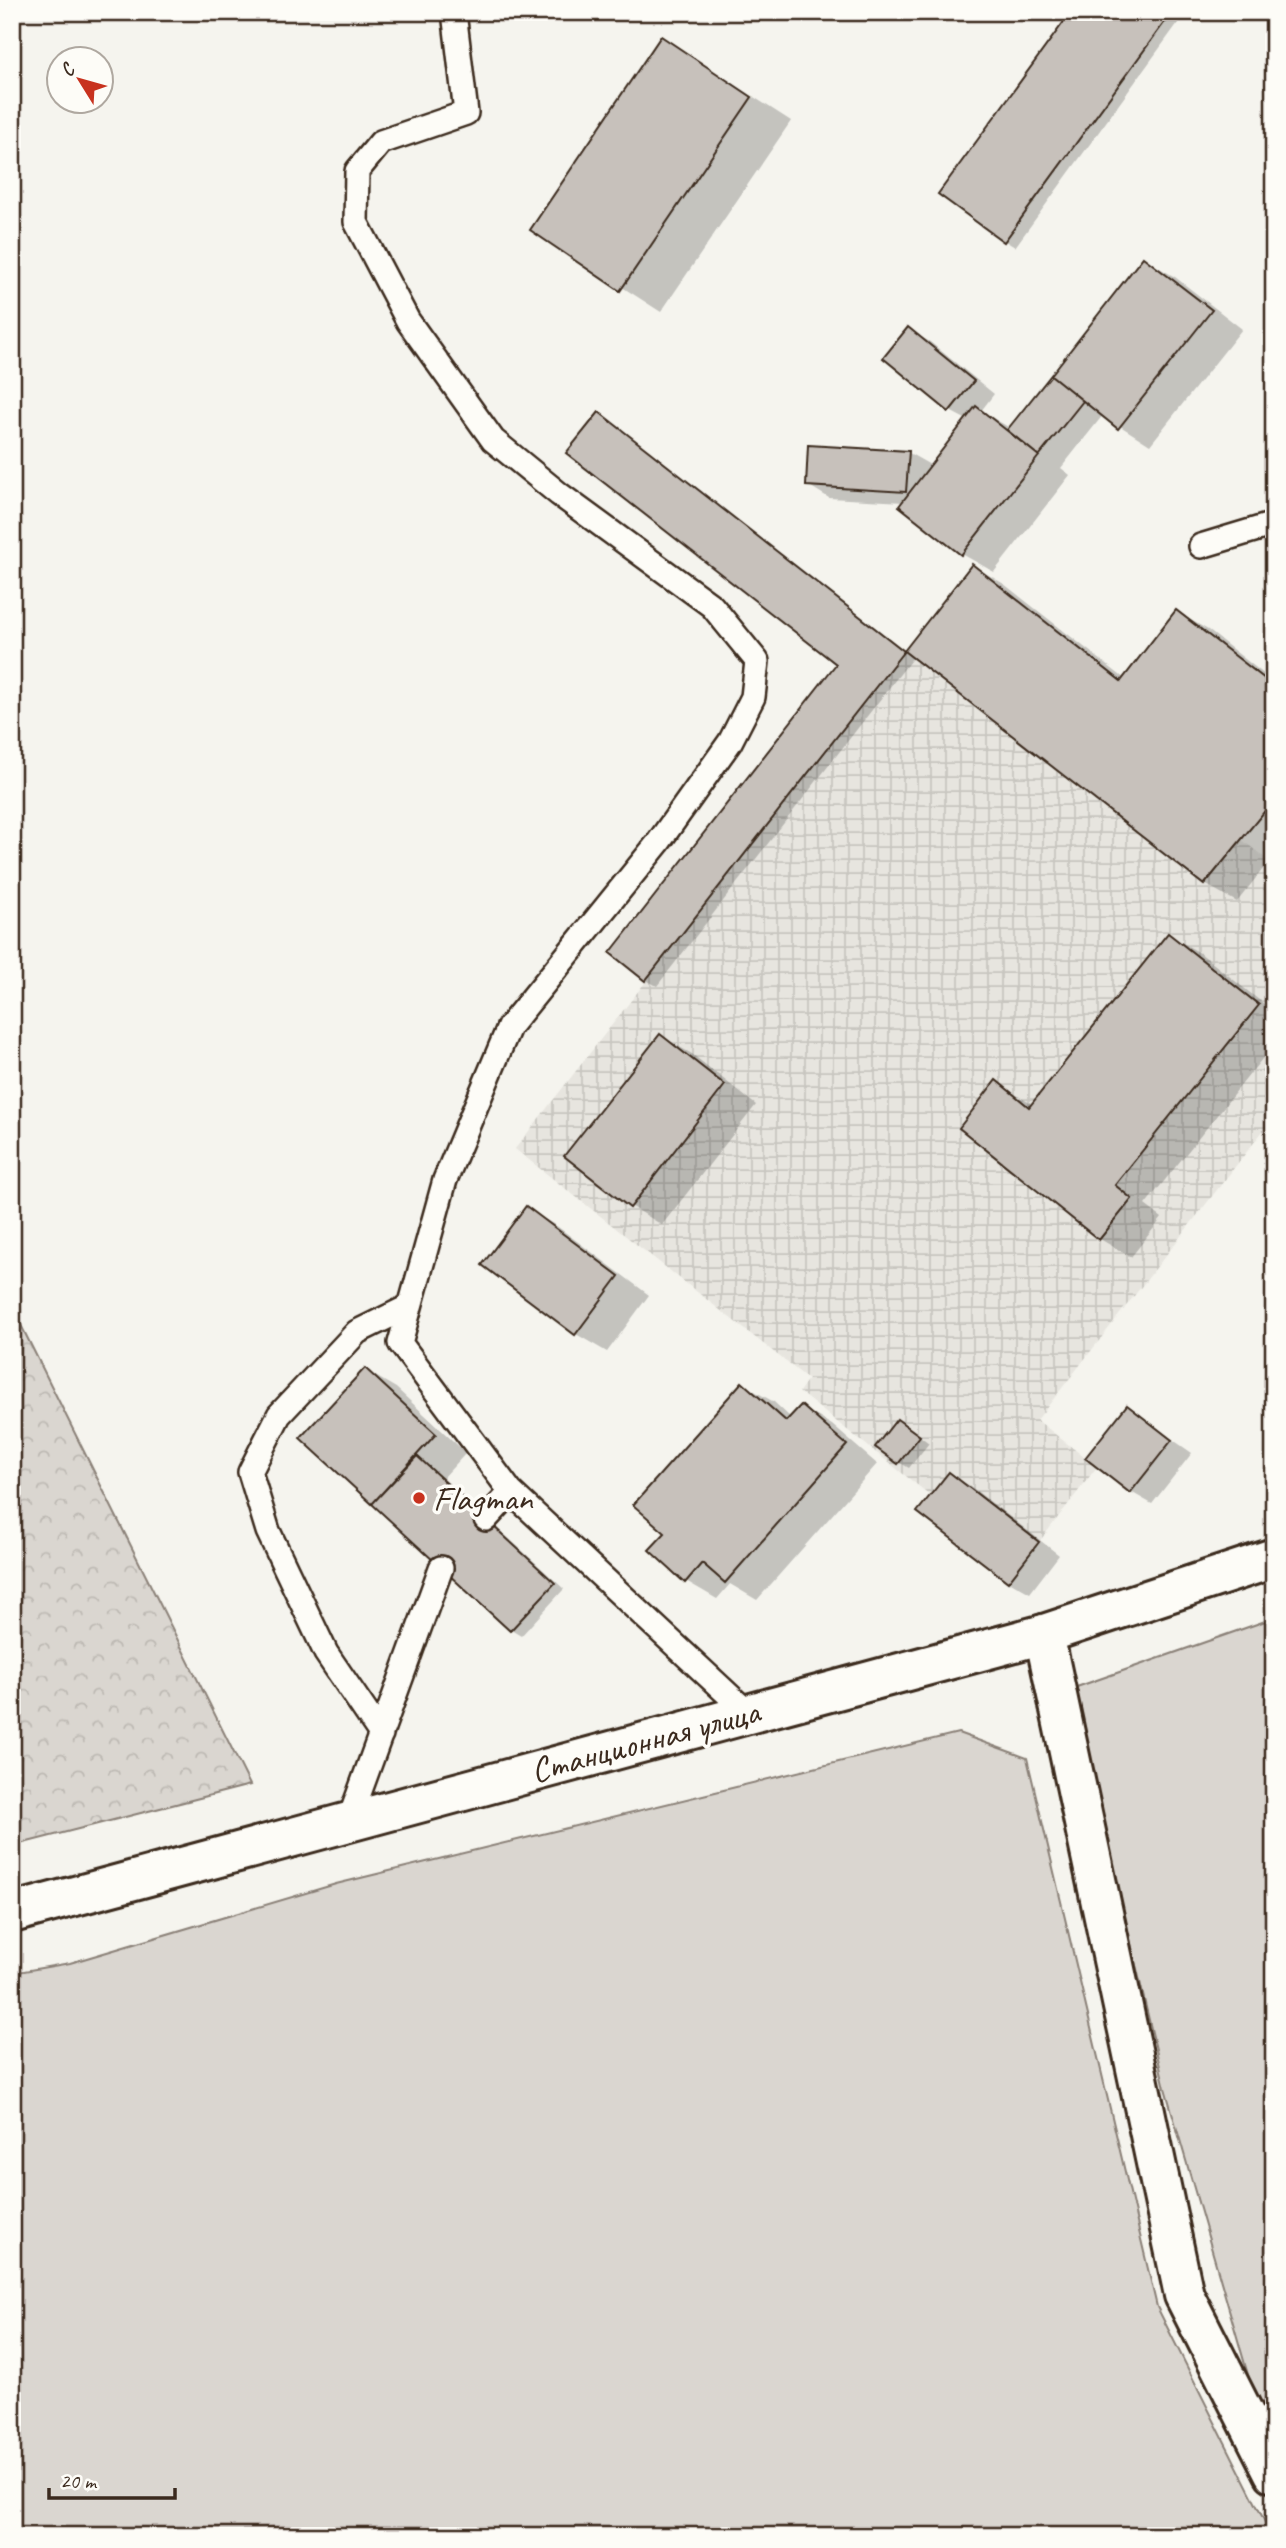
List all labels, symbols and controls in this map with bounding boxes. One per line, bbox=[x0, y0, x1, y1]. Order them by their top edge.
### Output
north arrow bbox=[46, 46, 116, 116]
text: С bbox=[55, 57, 81, 81]
place label: Flagman bbox=[433, 1476, 534, 1521]
marker: Flagman bbox=[411, 1490, 427, 1506]
street label: Станционная улица bbox=[526, 1688, 766, 1793]
scale bar bbox=[49, 2457, 175, 2501]
text: 20 m bbox=[60, 2468, 98, 2494]

